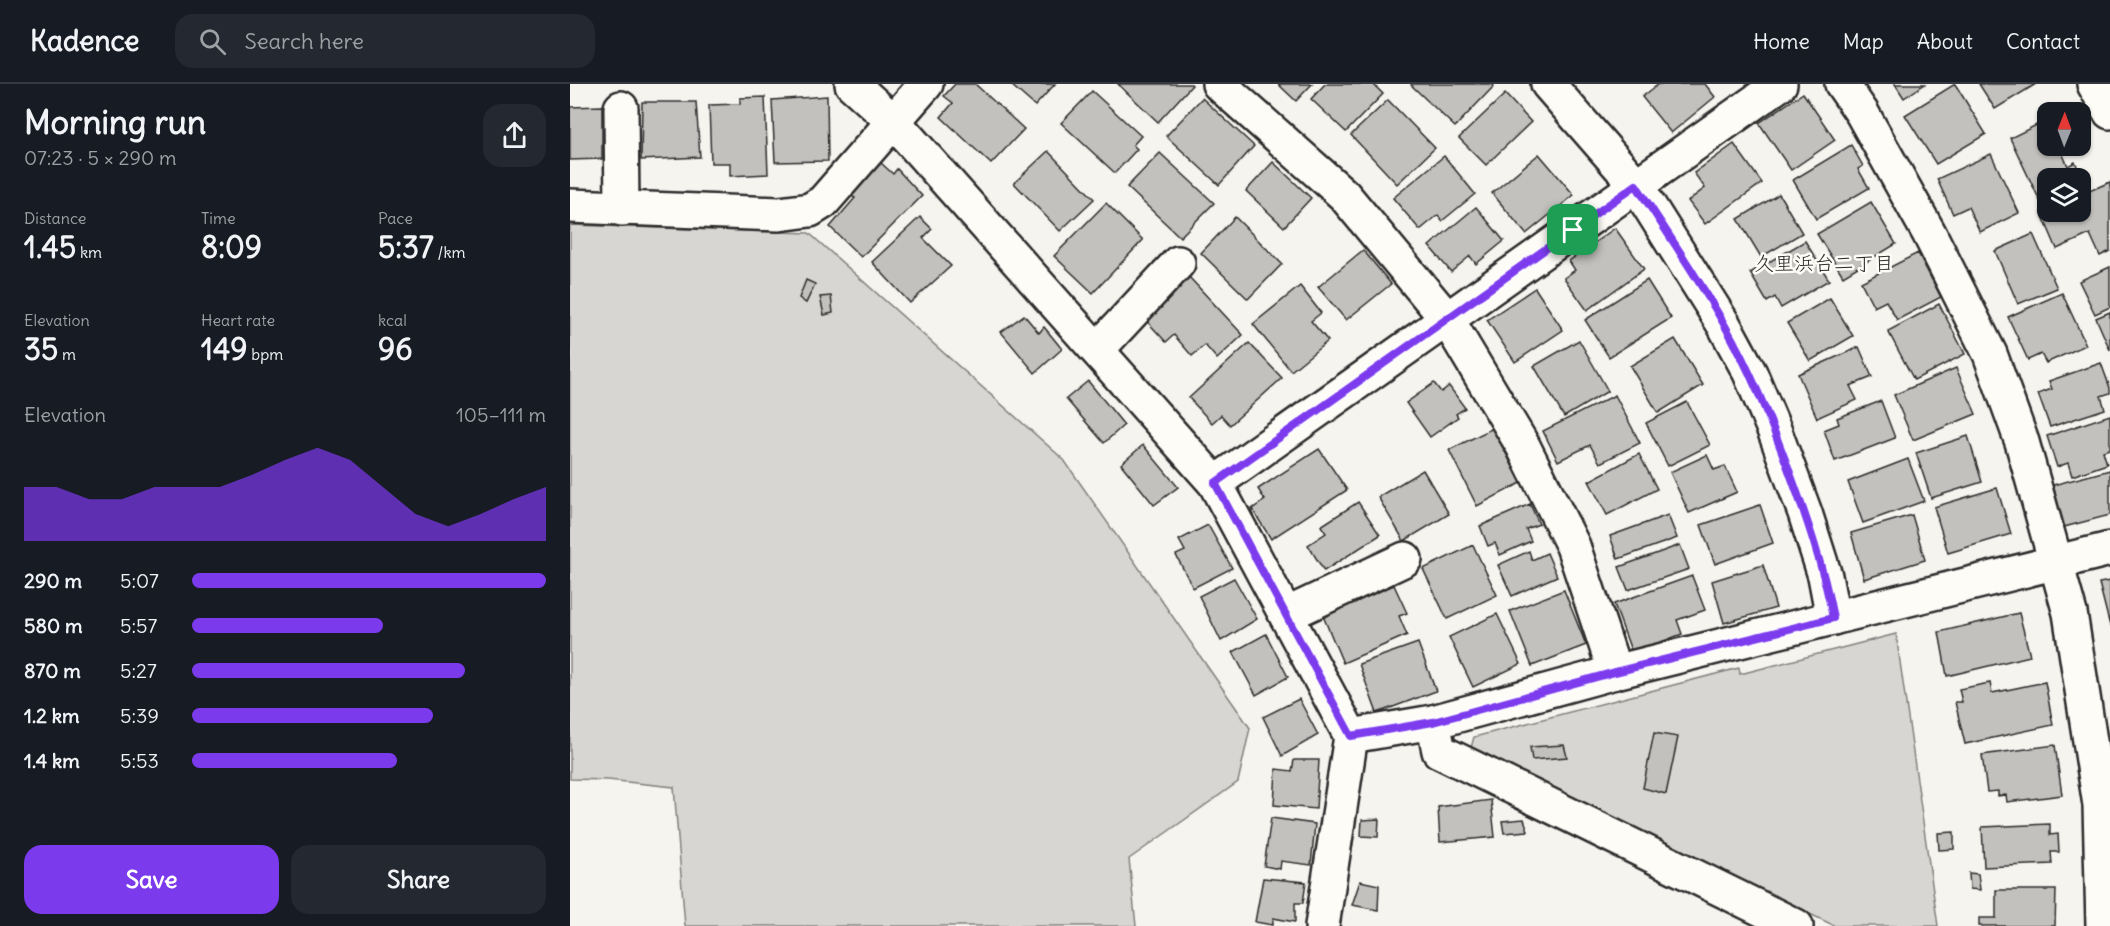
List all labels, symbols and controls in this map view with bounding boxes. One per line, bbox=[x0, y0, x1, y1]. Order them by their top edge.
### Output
search box bbox=[175, 14, 595, 68]
text: Kadence bbox=[30, 23, 139, 59]
icon: search bbox=[196, 25, 229, 58]
text: Search here bbox=[244, 27, 364, 55]
text: Home bbox=[1753, 28, 1810, 55]
text: Map bbox=[1843, 28, 1884, 55]
text: About bbox=[1917, 28, 1973, 55]
text: Contact bbox=[2006, 28, 2080, 55]
text: Morning run bbox=[24, 101, 206, 143]
north arrow bbox=[2037, 102, 2091, 156]
map controls bbox=[2037, 102, 2091, 222]
button: share bbox=[483, 104, 546, 167]
text: 07:23 · 5 × 290 m bbox=[24, 145, 177, 170]
button: layers bbox=[2037, 168, 2091, 222]
pin bbox=[1547, 204, 1598, 255]
text: Distance bbox=[24, 208, 86, 228]
text: Time bbox=[201, 208, 236, 228]
text: Pace bbox=[378, 208, 413, 228]
icon: arrive bbox=[1556, 213, 1589, 246]
text: 1.45 bbox=[24, 228, 76, 266]
text: 8:09 bbox=[201, 228, 262, 266]
text: 5:37 bbox=[378, 228, 434, 266]
text: km bbox=[76, 242, 102, 262]
text: /km bbox=[434, 242, 466, 262]
district label: 久里浜台二丁目 bbox=[1754, 250, 1894, 275]
text: Elevation bbox=[24, 310, 90, 330]
text: Heart rate bbox=[201, 310, 275, 330]
text: kcal bbox=[378, 310, 407, 330]
text: 35 bbox=[24, 330, 58, 368]
text: 149 bbox=[201, 330, 248, 368]
text: 96 bbox=[378, 330, 413, 368]
text: m bbox=[58, 344, 76, 364]
text: bpm bbox=[248, 344, 283, 364]
text: Elevation bbox=[24, 402, 106, 427]
text: 105–111 m bbox=[456, 402, 546, 427]
text: 290 m bbox=[24, 568, 82, 593]
text: 5:07 bbox=[120, 568, 159, 593]
text: 580 m bbox=[24, 613, 82, 638]
text: 5:57 bbox=[120, 613, 157, 638]
text: 870 m bbox=[24, 658, 81, 683]
text: 5:27 bbox=[120, 658, 157, 683]
text: 1.2 km bbox=[24, 703, 80, 728]
text: 5:39 bbox=[120, 703, 159, 728]
text: 1.4 km bbox=[24, 748, 80, 773]
text: 5:53 bbox=[120, 748, 159, 773]
button: Save bbox=[24, 845, 279, 914]
button: Share bbox=[291, 845, 546, 914]

